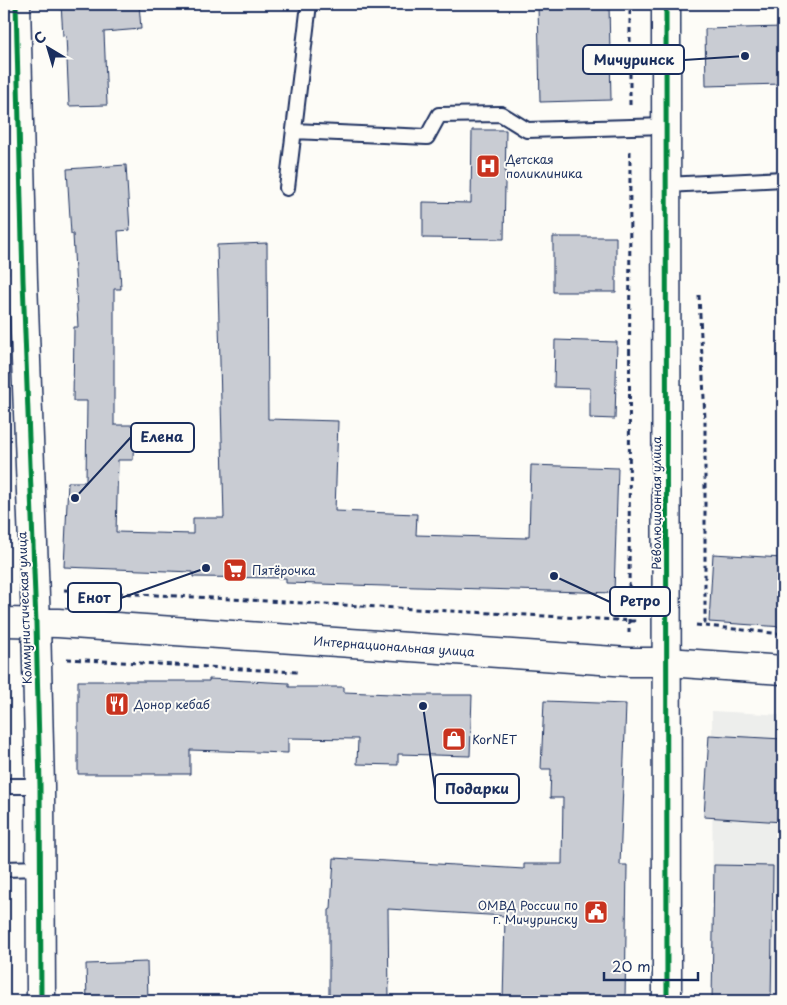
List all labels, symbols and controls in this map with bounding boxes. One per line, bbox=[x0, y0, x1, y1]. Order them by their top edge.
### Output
north arrow bbox=[22, 22, 72, 72]
text: С bbox=[29, 26, 50, 49]
callout: Мичуринск bbox=[583, 45, 684, 74]
text: Мичуринск bbox=[594, 49, 674, 70]
place label: Детская поликлиника bbox=[505, 150, 583, 182]
hospital icon: Детская поликлиника bbox=[475, 153, 501, 179]
callout: Елена bbox=[131, 423, 194, 452]
text: Елена bbox=[140, 426, 184, 447]
street label: Революционная улица bbox=[647, 436, 665, 570]
street label: Коммунистическая улица bbox=[12, 531, 36, 685]
supermarket icon: Пятёрочка bbox=[222, 557, 248, 583]
place label: Пятёрочка bbox=[252, 561, 316, 579]
callout: Енот bbox=[68, 583, 121, 612]
text: Енот bbox=[77, 587, 111, 608]
callout: Ретро bbox=[610, 587, 670, 616]
text: Ретро bbox=[620, 590, 660, 611]
street label: Интернациональная улица bbox=[313, 631, 476, 661]
restaurant icon: Донор кебаб bbox=[104, 691, 130, 717]
place label: Донор кебаб bbox=[133, 695, 210, 713]
shop icon: KorNET bbox=[441, 726, 467, 752]
place label: KorNET bbox=[472, 730, 518, 748]
callout: Подарки bbox=[435, 774, 519, 803]
text: Подарки bbox=[445, 778, 509, 799]
place label: ОМВД России по г. Мичуринску bbox=[478, 896, 578, 928]
public building icon: ОМВД России по г. Мичуринску bbox=[583, 899, 609, 925]
scale bar bbox=[604, 950, 698, 982]
text: 20 m bbox=[612, 954, 651, 977]

